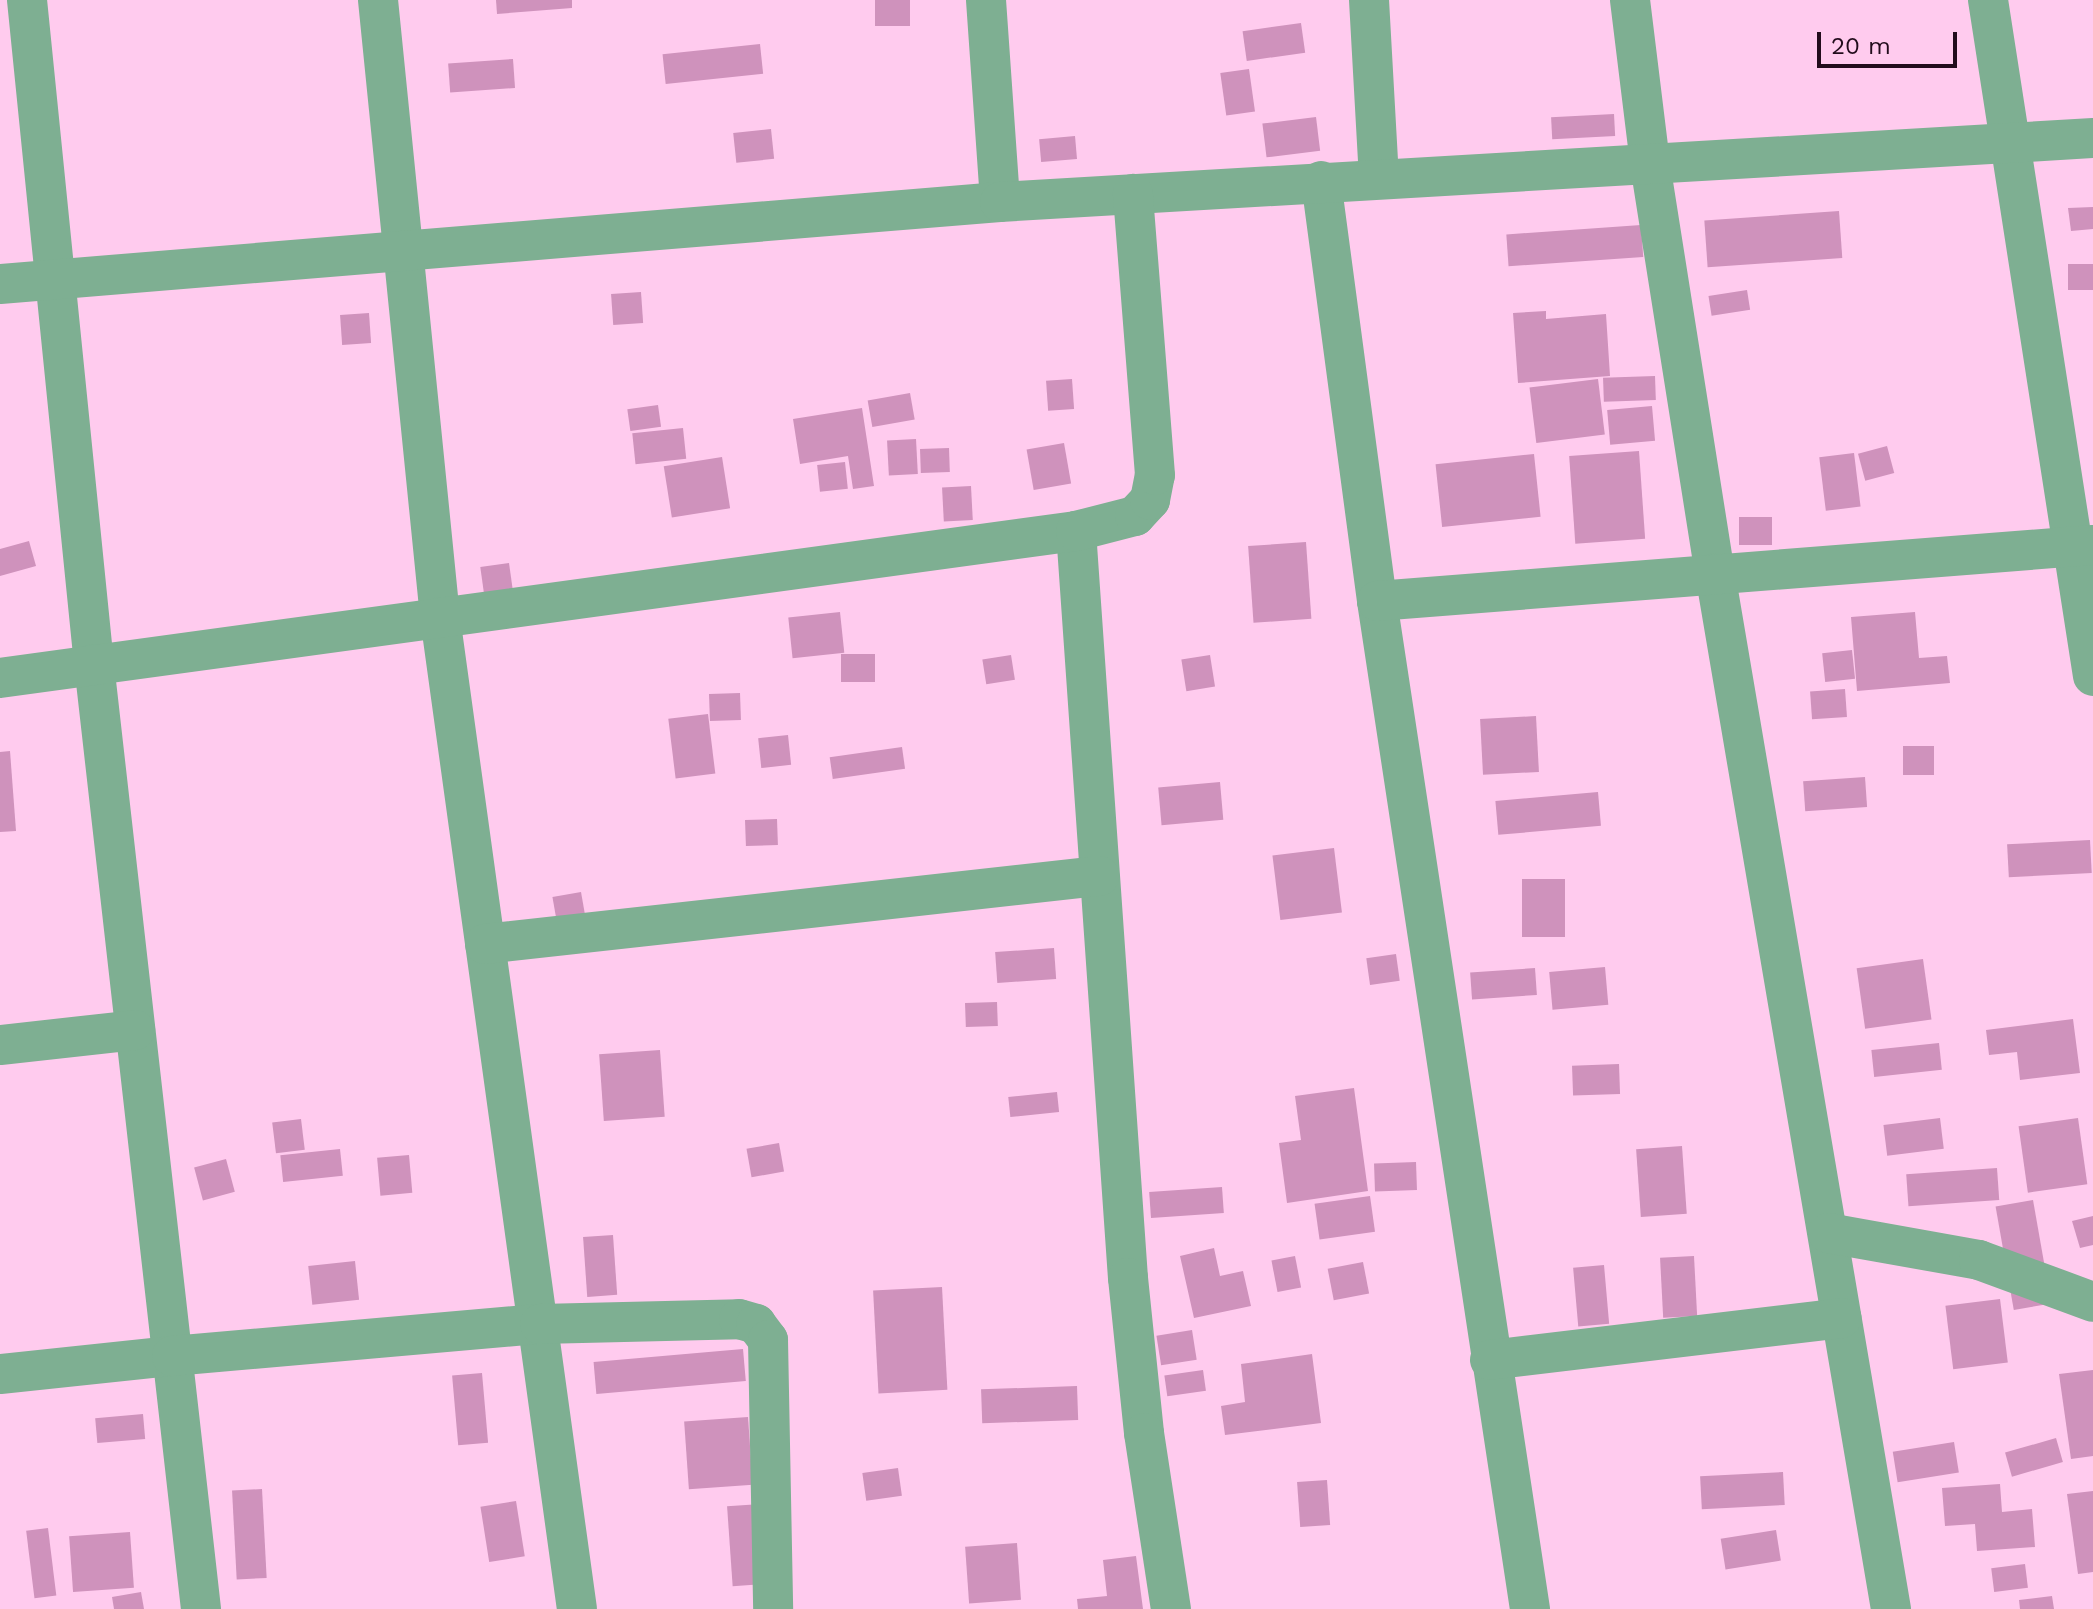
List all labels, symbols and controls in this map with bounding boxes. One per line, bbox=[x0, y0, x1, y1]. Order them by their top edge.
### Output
scale bar bbox=[1821, 16, 1961, 66]
text: 20 m bbox=[1831, 32, 1891, 60]

